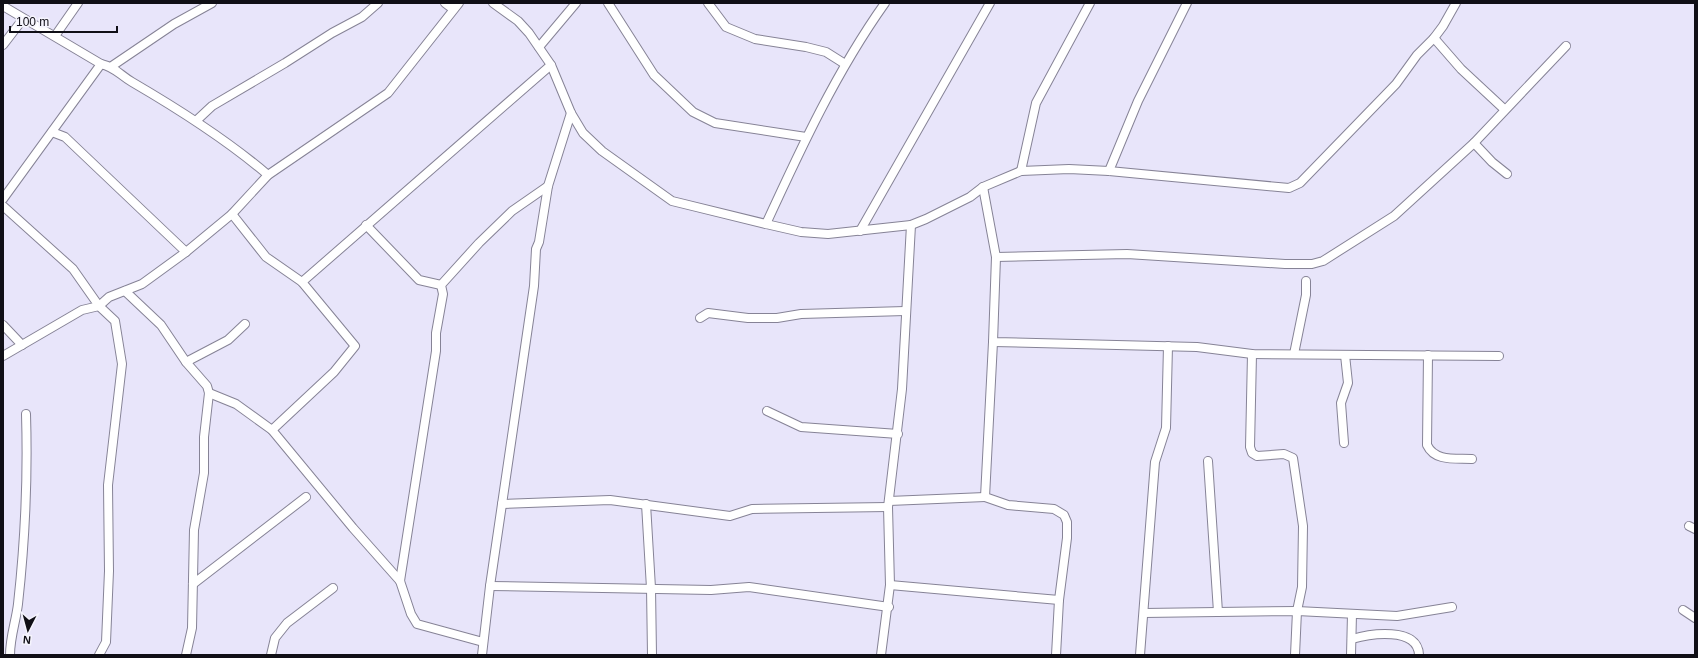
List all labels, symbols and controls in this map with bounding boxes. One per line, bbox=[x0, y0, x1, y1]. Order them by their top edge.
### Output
scale bar bbox=[10, 8, 117, 34]
text: 100 m bbox=[16, 15, 49, 29]
north arrow bbox=[8, 610, 48, 650]
text: N bbox=[22, 634, 32, 646]

